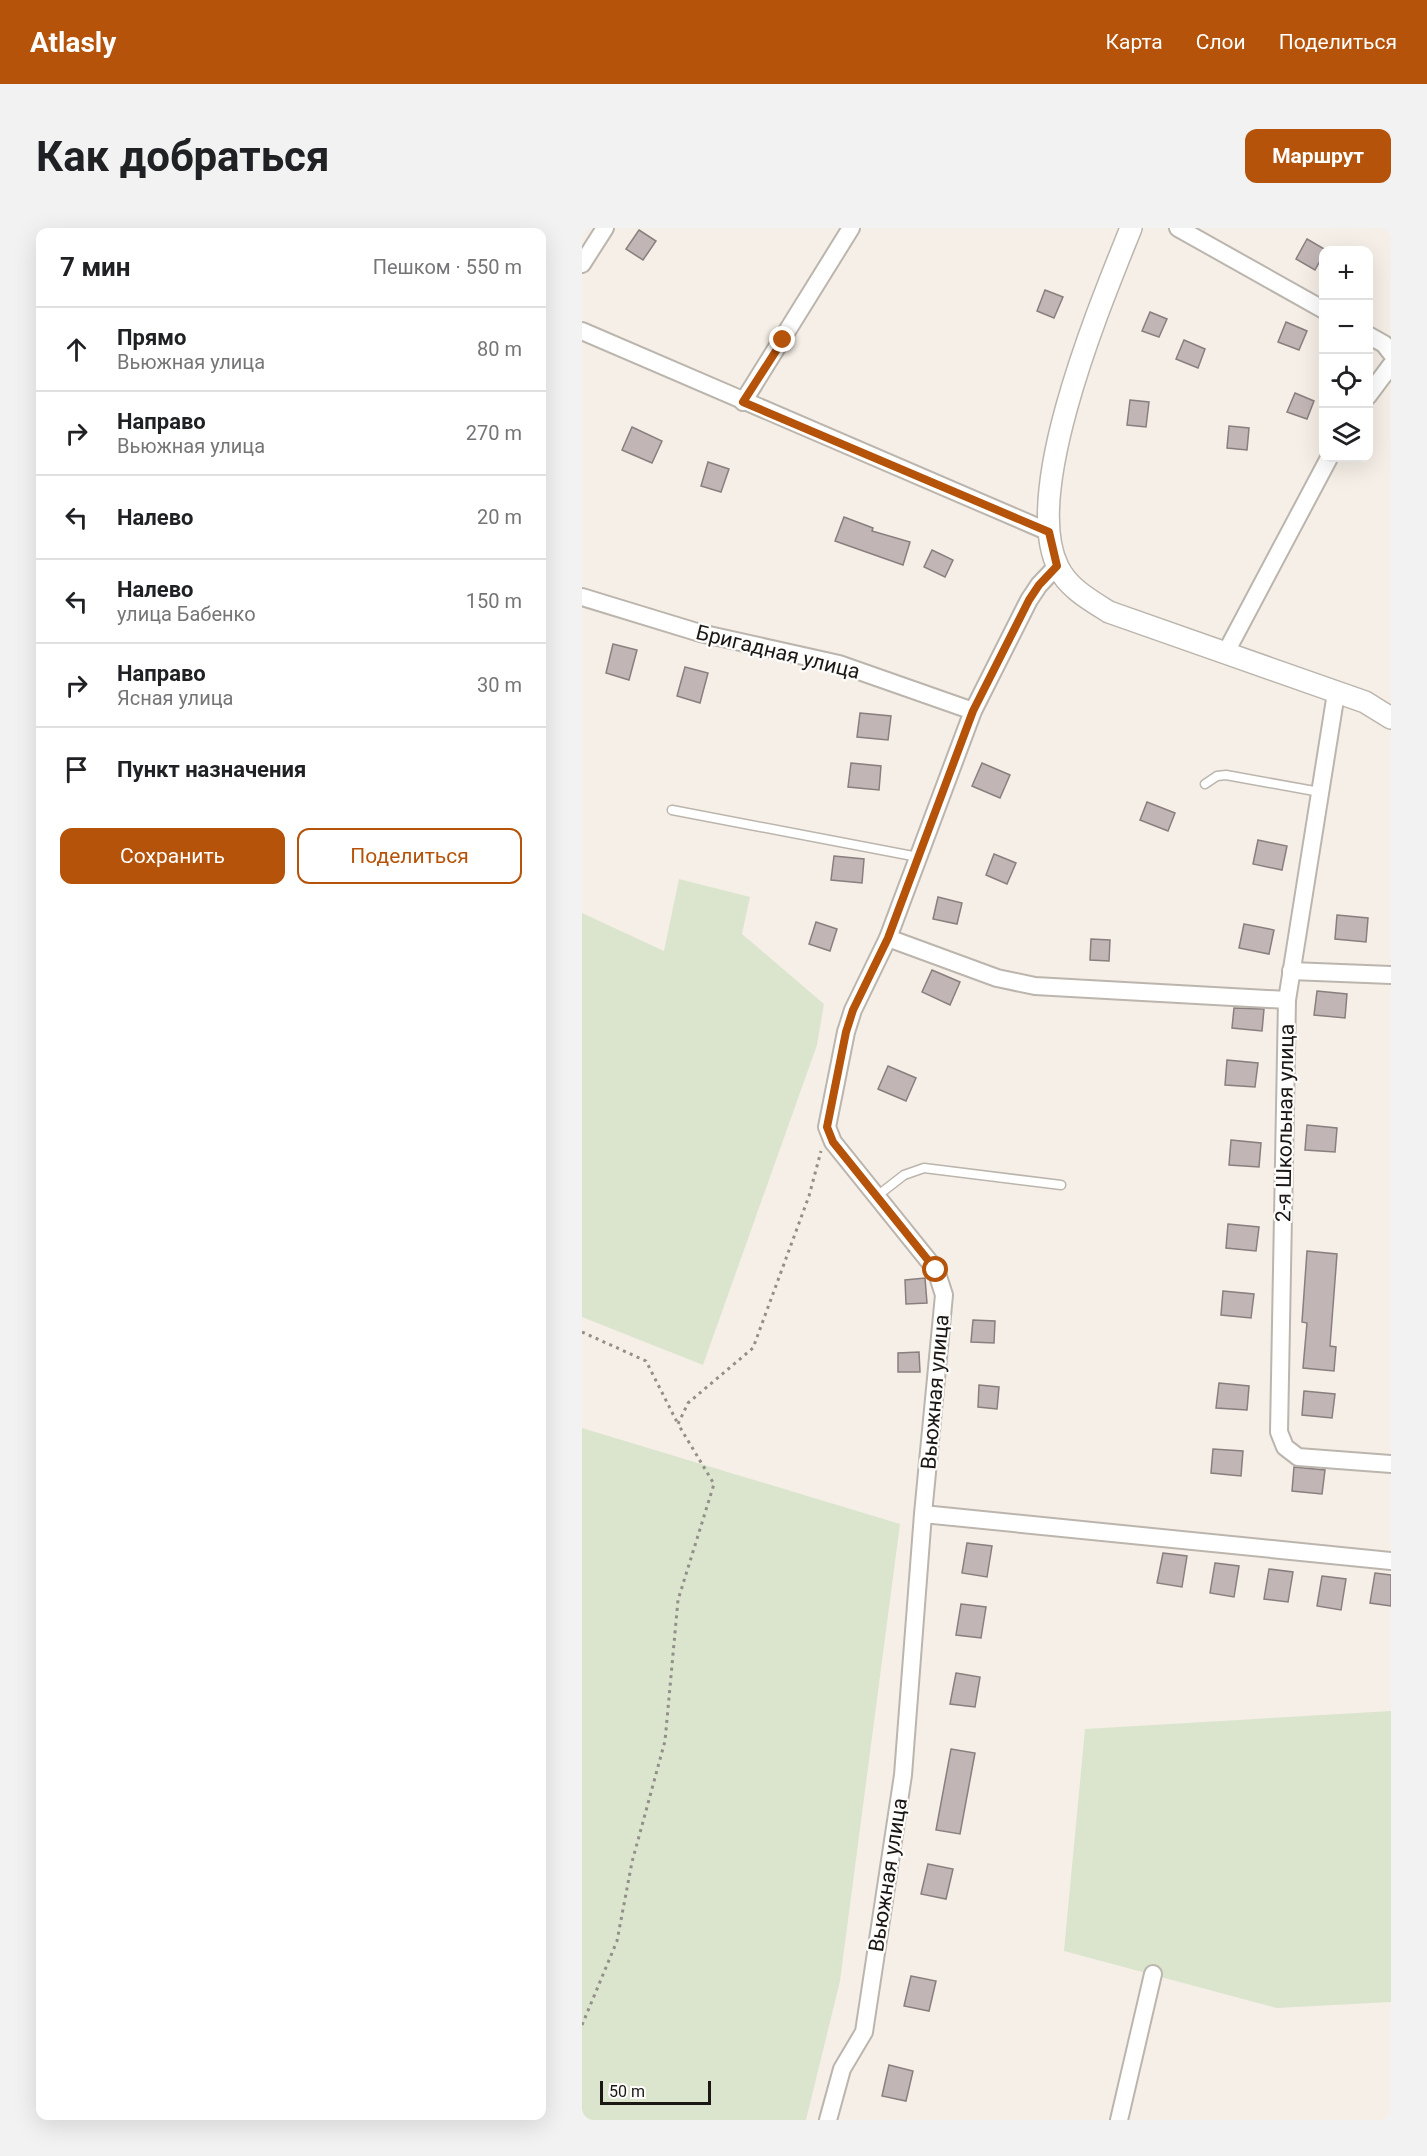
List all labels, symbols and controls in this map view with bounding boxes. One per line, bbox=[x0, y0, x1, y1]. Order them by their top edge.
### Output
text: Atlasly bbox=[30, 26, 116, 59]
text: Карта bbox=[1106, 30, 1163, 54]
text: Слои bbox=[1196, 30, 1246, 54]
text: Поделиться bbox=[1279, 30, 1397, 54]
button: Маршрут bbox=[1245, 129, 1391, 183]
text: Как добраться bbox=[36, 132, 330, 181]
map controls bbox=[1319, 246, 1373, 462]
button: + bbox=[1319, 246, 1373, 300]
text: 7 мин bbox=[60, 252, 131, 282]
text: Пешком · 550 m bbox=[373, 255, 522, 279]
button: − bbox=[1319, 300, 1373, 354]
text: Прямо bbox=[117, 325, 186, 350]
route end bbox=[769, 326, 795, 352]
icon: ahead bbox=[60, 333, 93, 366]
text: 80 m bbox=[477, 337, 522, 361]
text: Вьюжная улица bbox=[117, 350, 265, 374]
button: locate bbox=[1319, 354, 1373, 408]
button: layers bbox=[1319, 408, 1373, 462]
text: Направо bbox=[117, 409, 206, 434]
icon: right bbox=[60, 417, 93, 450]
text: 270 m bbox=[466, 421, 522, 445]
text: Вьюжная улица bbox=[117, 434, 265, 458]
icon: left bbox=[60, 501, 93, 534]
text: Налево bbox=[117, 505, 194, 530]
text: 20 m bbox=[477, 505, 522, 529]
text: Налево bbox=[117, 577, 194, 602]
icon: left bbox=[60, 585, 93, 618]
text: 150 m bbox=[466, 589, 522, 613]
text: улица Бабенко bbox=[117, 602, 256, 626]
street label: Бригадная улица bbox=[694, 620, 862, 684]
text: Направо bbox=[117, 661, 206, 686]
icon: right bbox=[60, 669, 93, 702]
text: 30 m bbox=[477, 673, 522, 697]
text: Ясная улица bbox=[117, 686, 233, 710]
icon: arrive bbox=[60, 753, 93, 786]
text: Пункт назначения bbox=[117, 757, 306, 782]
button: Сохранить bbox=[60, 828, 285, 884]
button: Поделиться bbox=[297, 828, 522, 884]
street label: 2-я Школьная улица bbox=[1271, 1024, 1299, 1222]
route start bbox=[922, 1256, 948, 1282]
street label: Вьюжная улица bbox=[916, 1314, 954, 1470]
street label: Вьюжная улица bbox=[864, 1796, 912, 1954]
scale bar bbox=[600, 2078, 711, 2106]
text: 50 m bbox=[609, 2082, 645, 2101]

